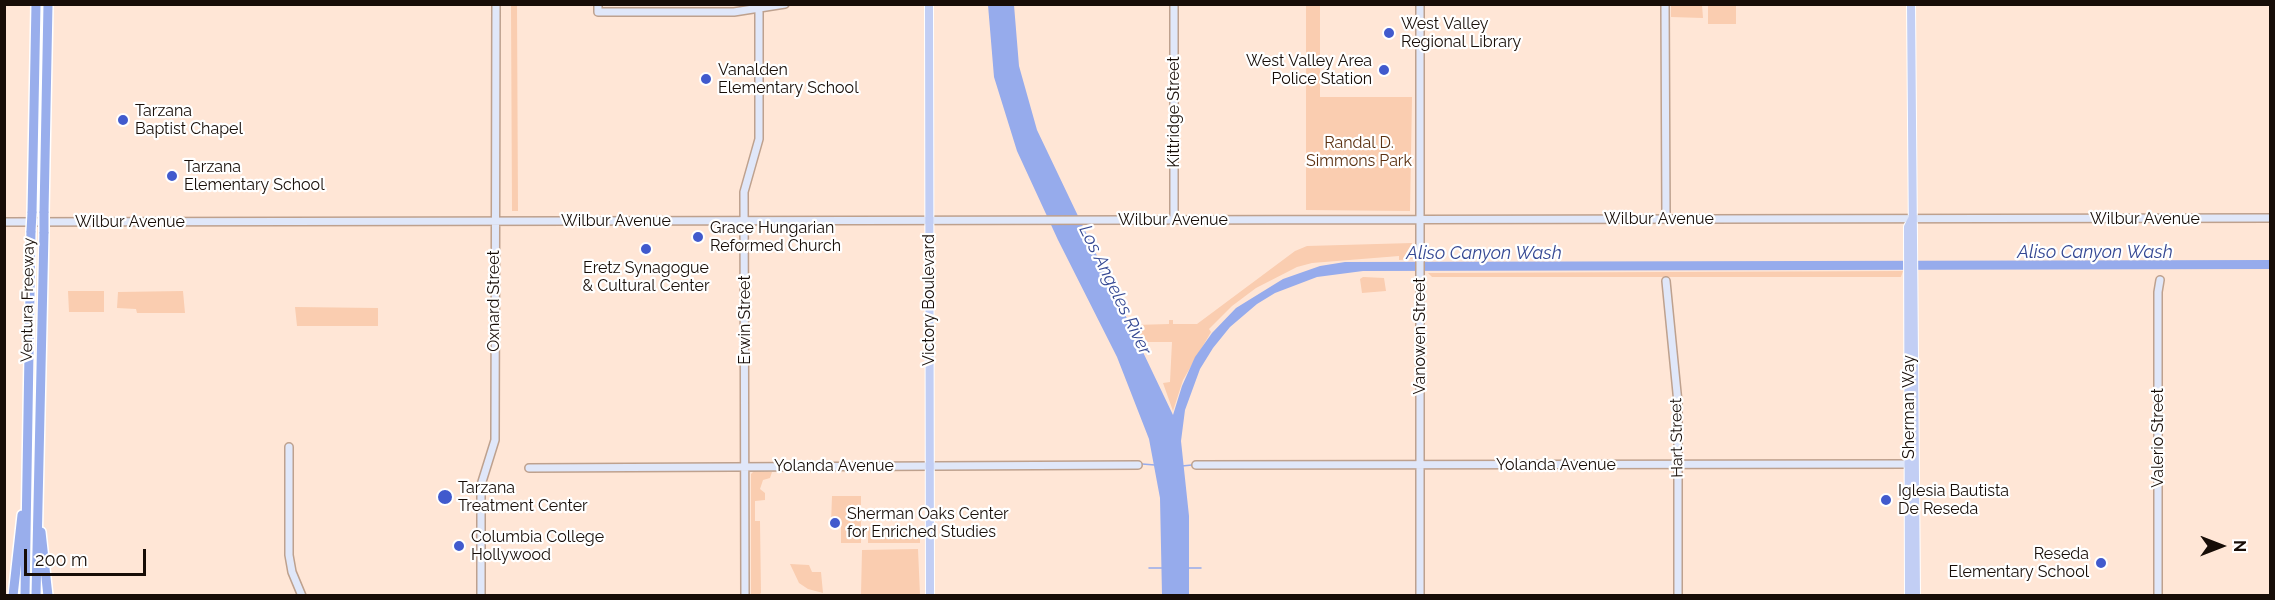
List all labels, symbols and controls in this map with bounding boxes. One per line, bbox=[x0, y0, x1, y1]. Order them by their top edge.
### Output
place label: West Valley Regional Library bbox=[1401, 14, 1521, 52]
marker: West Valley Regional Library bbox=[1382, 26, 1396, 40]
place label: West Valley Area Police Station bbox=[1246, 51, 1372, 89]
street label: Kittridge Street bbox=[1164, 56, 1184, 168]
place label: Vanalden Elementary School bbox=[718, 60, 858, 98]
marker: West Valley Area Police Station bbox=[1377, 63, 1391, 77]
marker: Vanalden Elementary School bbox=[699, 72, 713, 86]
place label: Tarzana Baptist Chapel bbox=[135, 101, 243, 139]
marker: Tarzana Baptist Chapel bbox=[116, 113, 130, 127]
park label: Randal D. Simmons Park bbox=[1306, 133, 1412, 171]
place label: Tarzana Elementary School bbox=[184, 157, 324, 195]
marker: Tarzana Elementary School bbox=[165, 169, 179, 183]
street label: Wilbur Avenue bbox=[1604, 209, 1714, 229]
street label: Wilbur Avenue bbox=[2090, 209, 2200, 229]
street label: Wilbur Avenue bbox=[1118, 210, 1228, 230]
street label: Wilbur Avenue bbox=[561, 211, 671, 231]
street label: Wilbur Avenue bbox=[75, 212, 185, 232]
place label: Grace Hungarian Reformed Church bbox=[710, 218, 841, 256]
water label: Los Angeles River bbox=[1074, 222, 1156, 358]
marker: Grace Hungarian Reformed Church bbox=[691, 230, 705, 244]
street label: Victory Boulevard bbox=[919, 234, 939, 366]
street label: Ventura Freeway bbox=[17, 238, 39, 362]
marker: Eretz Synagogue & Cultural Center bbox=[639, 242, 653, 256]
water label: Aliso Canyon Wash bbox=[2017, 242, 2173, 264]
water label: Aliso Canyon Wash bbox=[1406, 243, 1562, 265]
street label: Oxnard Street bbox=[484, 250, 504, 352]
place label: Eretz Synagogue & Cultural Center bbox=[582, 258, 710, 296]
street label: Erwin Street bbox=[735, 275, 755, 365]
street label: Vanowen Street bbox=[1410, 277, 1430, 395]
street label: Sherman Way bbox=[1899, 355, 1919, 459]
street label: Valerio Street bbox=[2148, 388, 2168, 488]
street label: Hart Street bbox=[1667, 398, 1687, 478]
street label: Yolanda Avenue bbox=[1496, 455, 1616, 475]
street label: Yolanda Avenue bbox=[774, 456, 894, 476]
place label: Tarzana Treatment Center bbox=[458, 478, 588, 516]
place label: Iglesia Bautista De Reseda bbox=[1898, 481, 2009, 519]
marker: Tarzana Treatment Center bbox=[436, 488, 454, 506]
marker: Iglesia Bautista De Reseda bbox=[1879, 493, 1893, 507]
place label: Sherman Oaks Center for Enriched Studies bbox=[847, 504, 1009, 542]
marker: Sherman Oaks Center for Enriched Studies bbox=[828, 516, 842, 530]
north arrow bbox=[2191, 516, 2251, 576]
place label: Columbia College Hollywood bbox=[471, 527, 604, 565]
scale bar bbox=[27, 537, 148, 575]
marker: Columbia College Hollywood bbox=[452, 539, 466, 553]
text: N bbox=[2230, 540, 2249, 552]
place label: Reseda Elementary School bbox=[1949, 544, 2089, 582]
text: 200 m bbox=[35, 549, 88, 570]
marker: Reseda Elementary School bbox=[2094, 556, 2108, 570]

